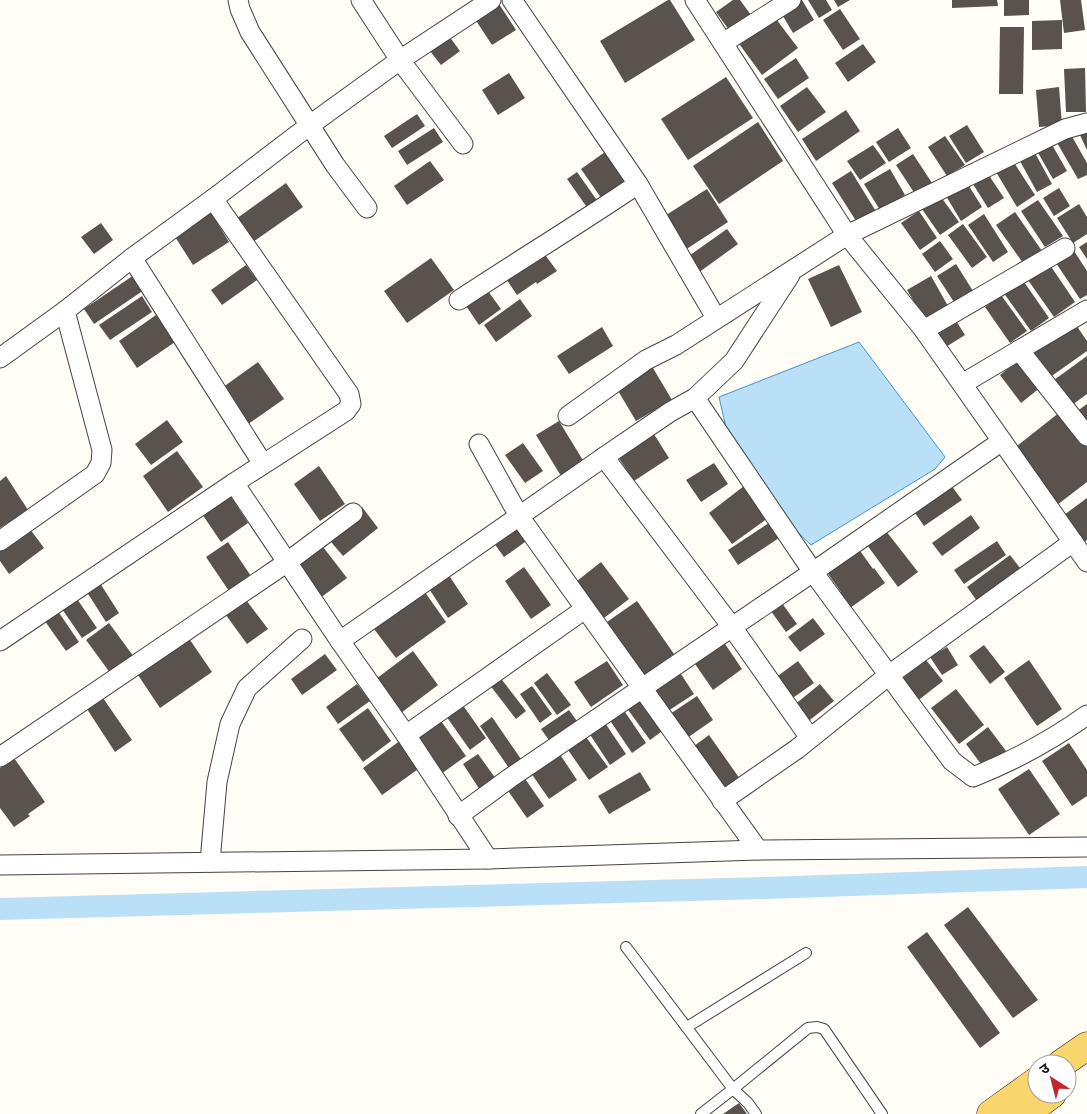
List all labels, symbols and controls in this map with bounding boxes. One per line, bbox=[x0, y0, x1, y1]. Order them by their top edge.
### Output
north arrow bbox=[1027, 1054, 1077, 1104]
text: उ bbox=[1035, 1058, 1055, 1080]

